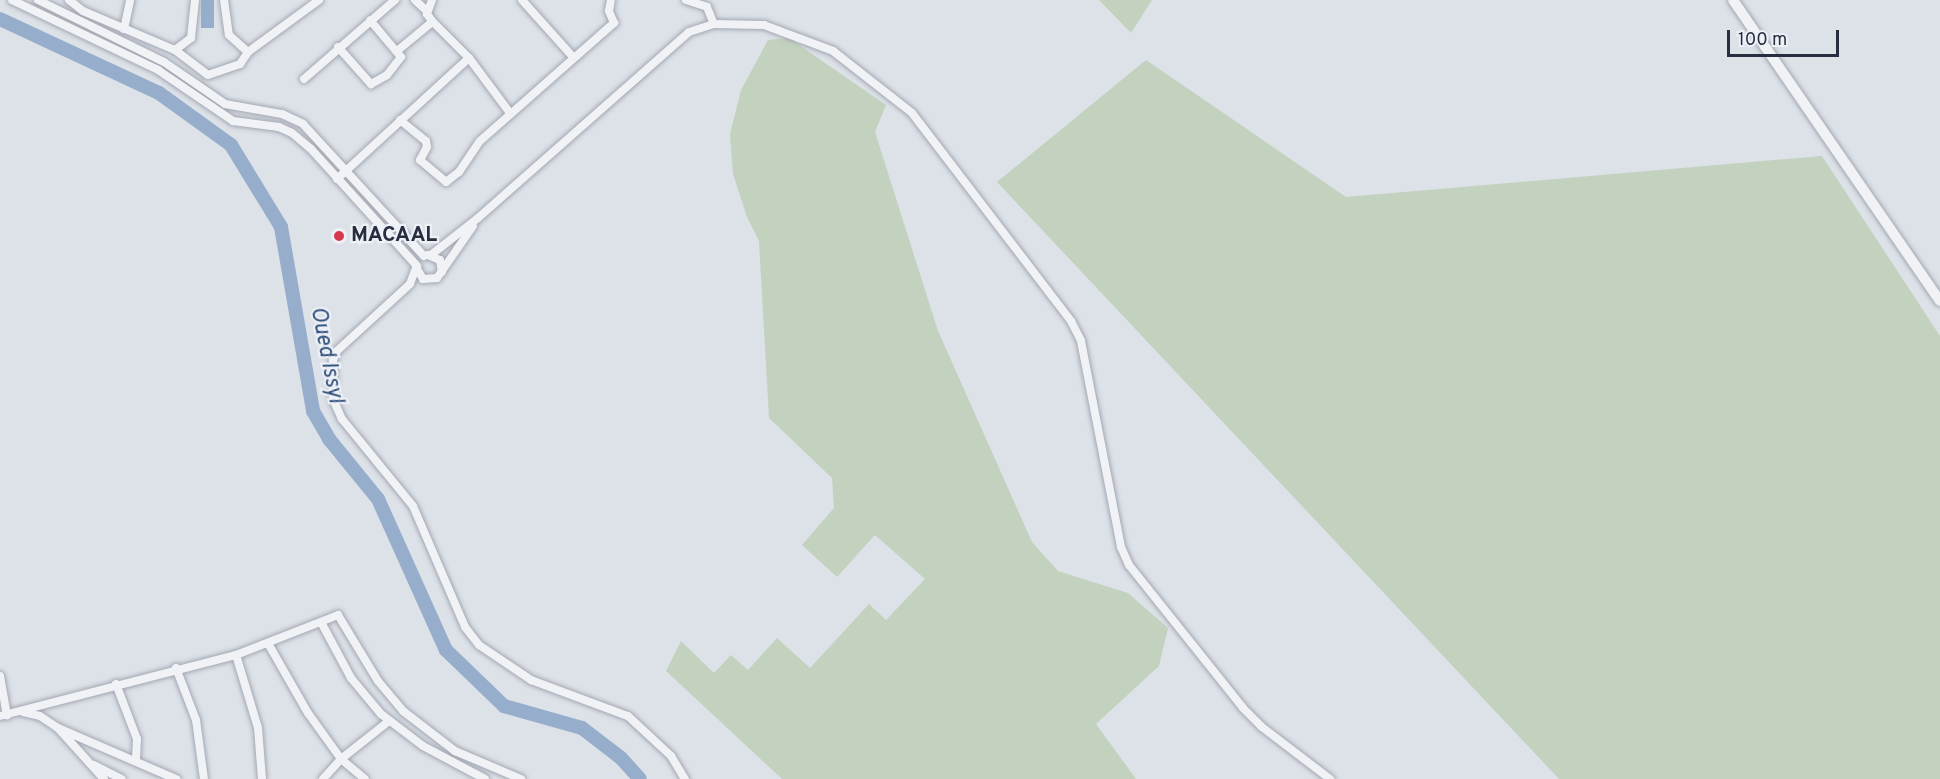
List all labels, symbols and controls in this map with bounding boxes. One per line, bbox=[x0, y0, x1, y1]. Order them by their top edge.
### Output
scale bar bbox=[1730, 18, 1842, 56]
text: 100 m bbox=[1738, 29, 1787, 52]
place label: MACAAL bbox=[351, 223, 437, 249]
marker: MACAAL bbox=[332, 229, 346, 243]
water label: Oued Issyl bbox=[304, 305, 348, 405]

